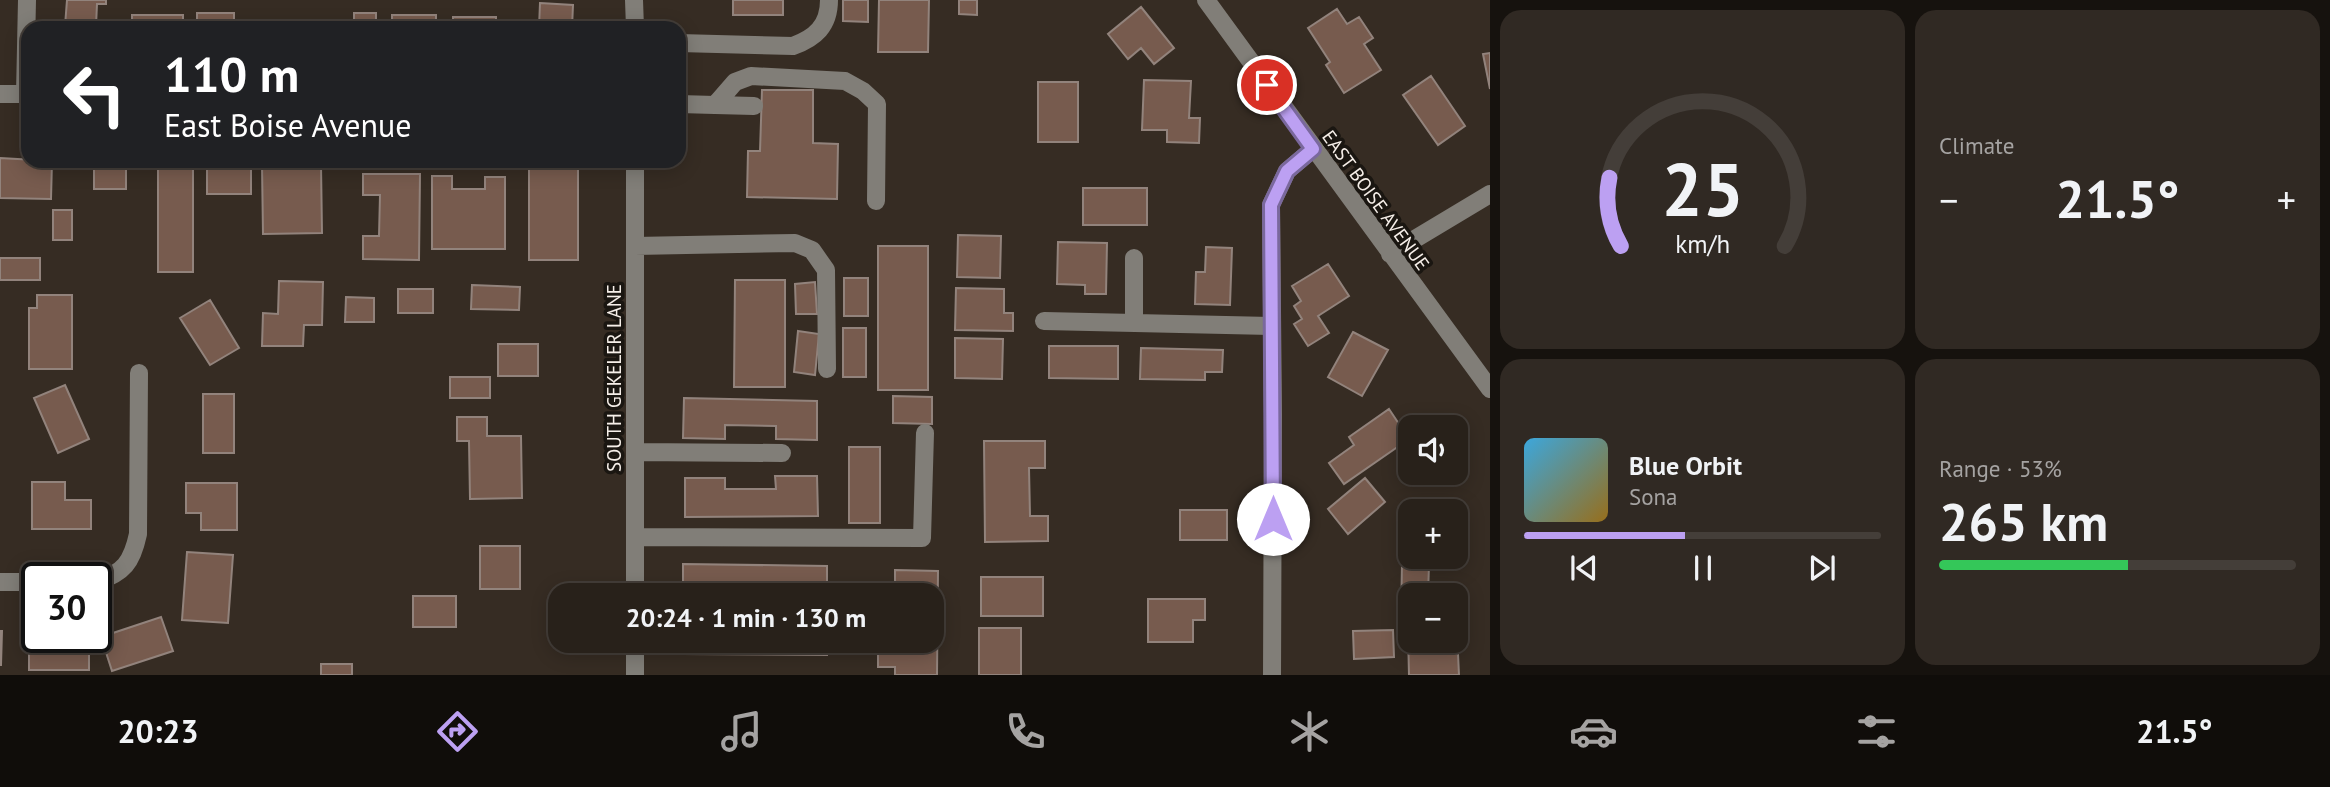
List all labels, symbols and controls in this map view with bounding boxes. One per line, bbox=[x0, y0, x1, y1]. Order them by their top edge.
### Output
text: 110 m bbox=[164, 42, 299, 106]
icon: left bbox=[49, 49, 140, 140]
pin bbox=[1237, 55, 1297, 115]
icon: arrive bbox=[1248, 66, 1286, 104]
text: East Boise Avenue bbox=[164, 104, 412, 146]
street label: EAST BOISE AVENUE bbox=[1317, 125, 1435, 275]
text: Climate bbox=[1939, 131, 2014, 160]
text: 25 bbox=[1661, 142, 1744, 236]
text: 21.5° bbox=[2056, 165, 2179, 232]
text: − bbox=[1939, 175, 1958, 224]
text: + bbox=[2277, 175, 2296, 224]
text: km/h bbox=[1675, 227, 1730, 259]
street label: SOUTH GEKELER LANE bbox=[602, 284, 626, 472]
map controls bbox=[1398, 415, 1468, 653]
button: sound bbox=[1398, 415, 1468, 485]
text: Blue Orbit bbox=[1629, 449, 1742, 482]
text: Range · 53% bbox=[1939, 454, 2062, 483]
position arrow bbox=[1236, 482, 1310, 556]
text: Sona bbox=[1629, 482, 1678, 511]
text: 265 km bbox=[1939, 488, 2108, 555]
button: + bbox=[1398, 499, 1468, 569]
icon: previous bbox=[1565, 549, 1603, 587]
icon: pause bbox=[1684, 549, 1722, 587]
icon: next bbox=[1803, 549, 1841, 587]
speed limit sign: 30 bbox=[21, 562, 112, 653]
button: − bbox=[1398, 583, 1468, 653]
text: 20:24 · 1 min · 130 m bbox=[626, 601, 866, 634]
icon: directions bbox=[433, 707, 482, 756]
icon: music bbox=[717, 707, 766, 756]
icon: phone bbox=[1001, 707, 1050, 756]
icon: climate bbox=[1285, 707, 1334, 756]
icon: car bbox=[1569, 707, 1618, 756]
icon: filters bbox=[1852, 707, 1901, 756]
text: 20:23 bbox=[117, 710, 199, 752]
text: 21.5° bbox=[2136, 710, 2213, 752]

